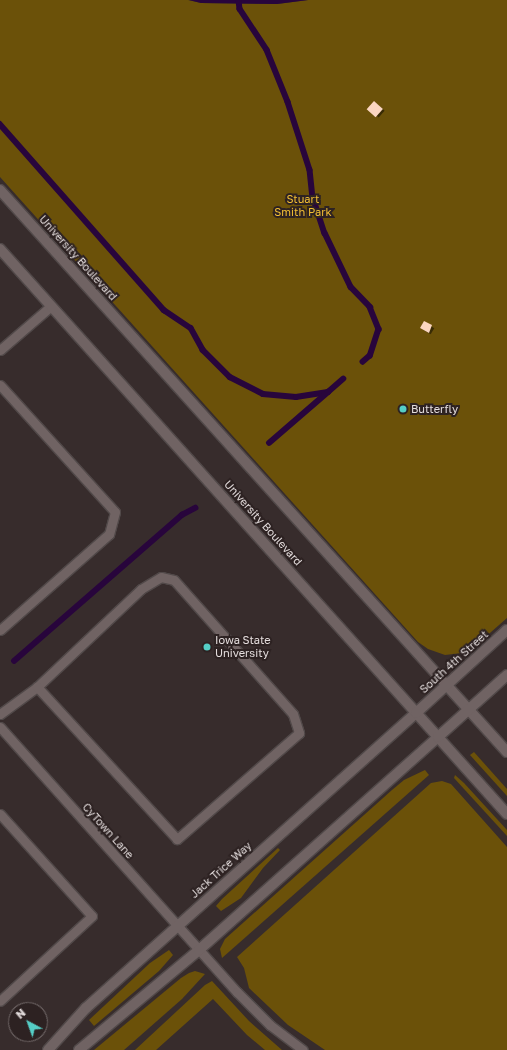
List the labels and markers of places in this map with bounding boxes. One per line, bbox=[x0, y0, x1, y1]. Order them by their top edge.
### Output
place label: Butterfly bbox=[411, 402, 458, 416]
marker: Butterfly bbox=[398, 404, 408, 414]
place label: Iowa State University bbox=[215, 634, 271, 660]
marker: Iowa State University bbox=[202, 642, 212, 652]

